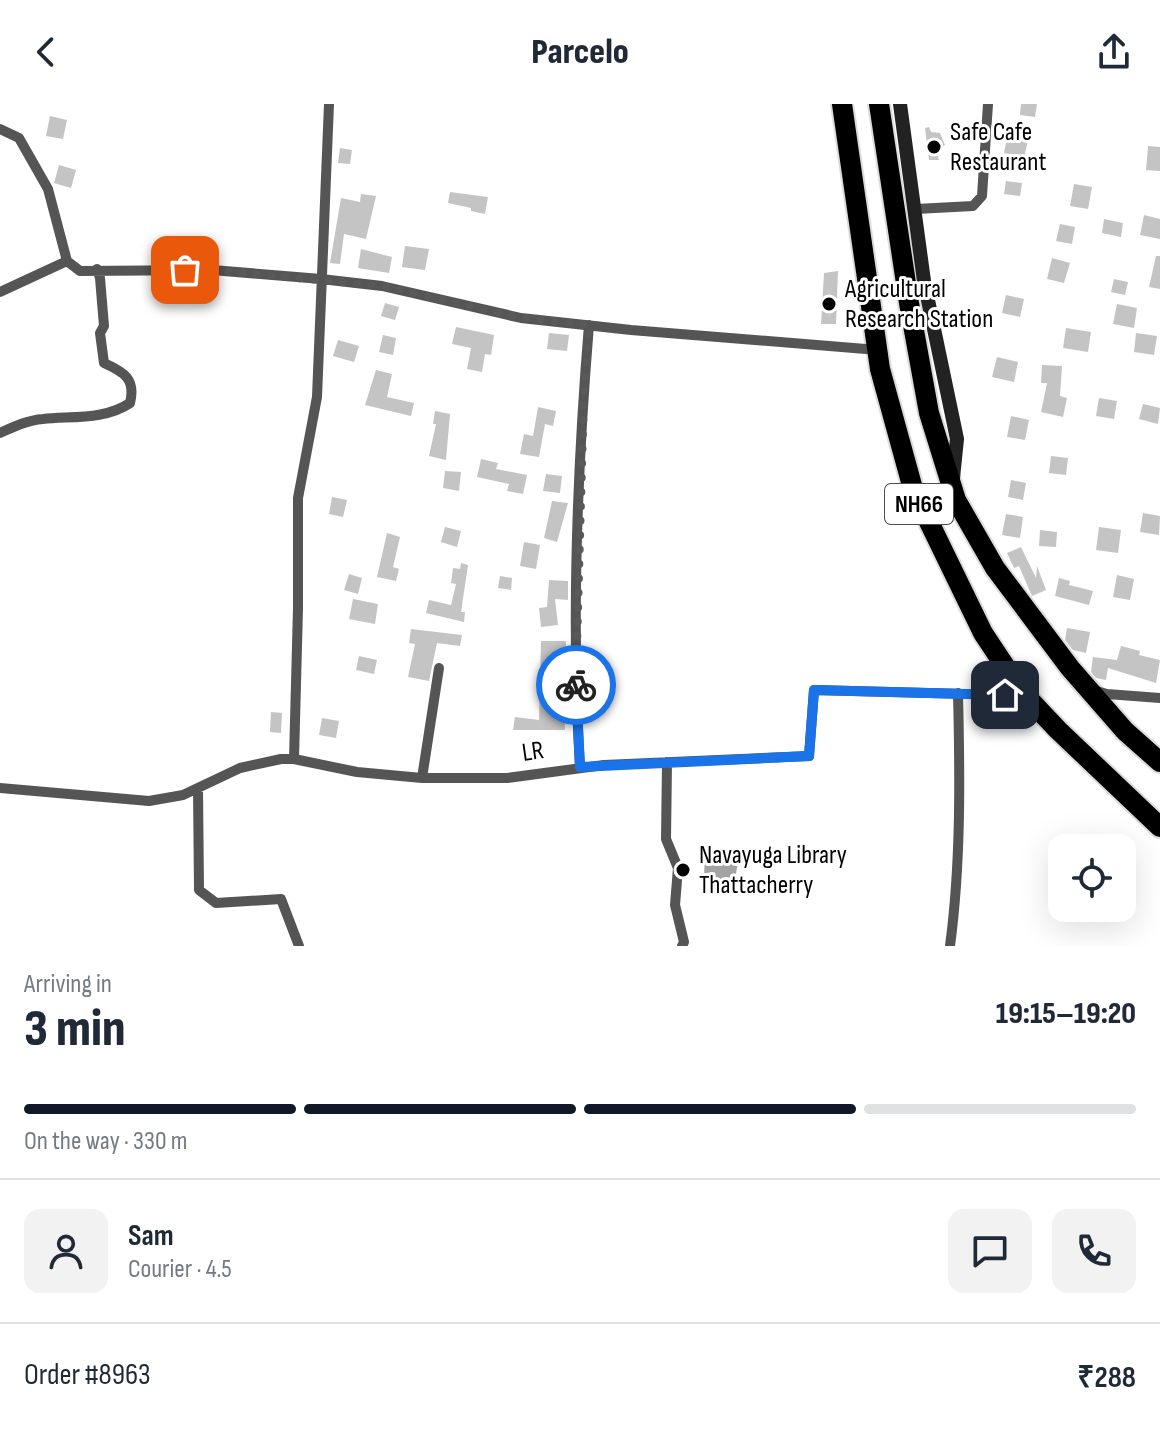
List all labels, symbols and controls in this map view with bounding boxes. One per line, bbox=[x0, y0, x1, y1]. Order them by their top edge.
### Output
icon: back bbox=[24, 30, 68, 74]
icon: share bbox=[1092, 30, 1136, 74]
text: Parcelo bbox=[531, 31, 629, 74]
place label: Safe Cafe Restaurant bbox=[950, 117, 1047, 178]
marker: Safe Cafe Restaurant bbox=[925, 138, 943, 156]
pin bbox=[151, 236, 219, 304]
icon: bag bbox=[163, 248, 207, 292]
place label: Agricultural Research Station bbox=[844, 274, 993, 335]
marker: Agricultural Research Station bbox=[820, 295, 838, 313]
road number: NH66 bbox=[885, 484, 953, 524]
courier bbox=[536, 645, 616, 725]
pin bbox=[971, 661, 1039, 729]
icon: bike bbox=[554, 663, 598, 707]
icon: home bbox=[983, 673, 1027, 717]
street label: LR bbox=[520, 735, 546, 769]
map controls bbox=[1048, 834, 1136, 922]
button: locate bbox=[1048, 834, 1136, 922]
place label: Navayuga Library Thattacherry bbox=[699, 840, 847, 901]
marker: Navayuga Library Thattacherry bbox=[674, 861, 692, 879]
text: Arriving in bbox=[24, 969, 112, 1000]
text: 19:15–19:20 bbox=[996, 996, 1136, 1032]
text: 3 min bbox=[24, 998, 126, 1061]
text: On the way · 330 m bbox=[24, 1126, 187, 1157]
button: person bbox=[24, 1209, 108, 1293]
button: chat bbox=[948, 1209, 1032, 1293]
button: phone bbox=[1052, 1209, 1136, 1293]
text: Sam bbox=[128, 1218, 174, 1254]
text: Courier · 4.5 bbox=[128, 1254, 232, 1285]
text: Order #8963 bbox=[24, 1357, 151, 1393]
text: ₹288 bbox=[1077, 1360, 1136, 1396]

